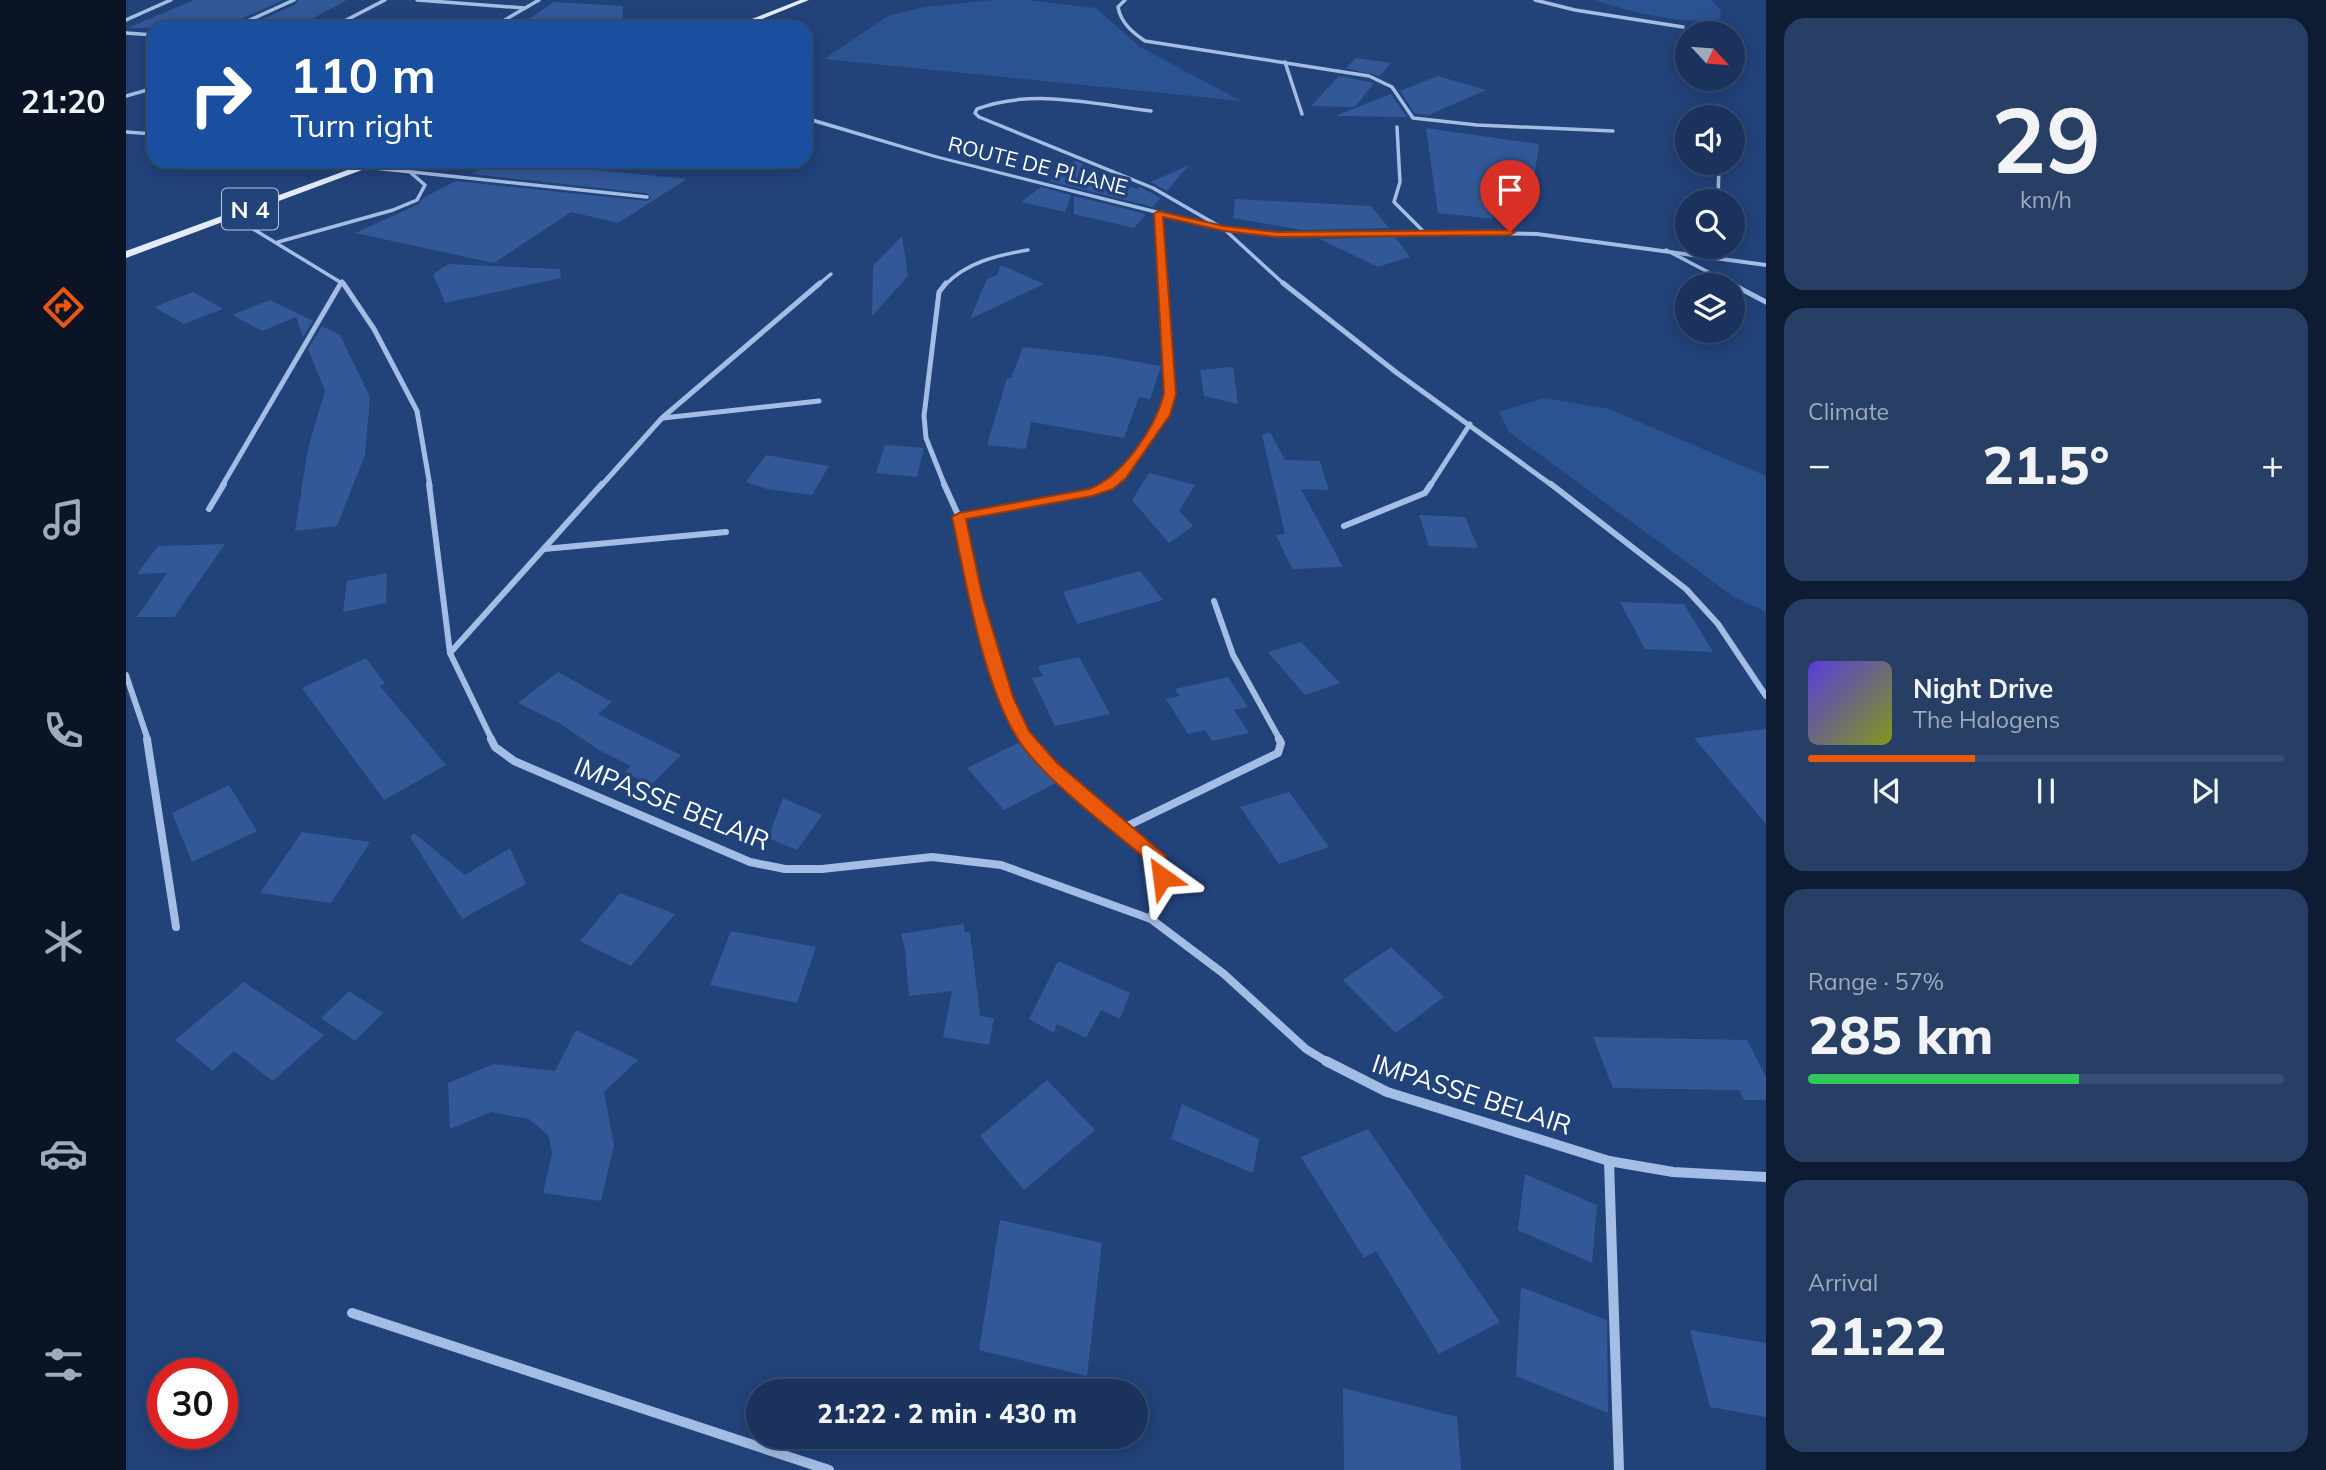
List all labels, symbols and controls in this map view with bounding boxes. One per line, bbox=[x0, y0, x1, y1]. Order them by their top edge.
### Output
north arrow bbox=[1675, 21, 1745, 91]
map controls bbox=[1675, 21, 1745, 343]
text: 110 m bbox=[290, 44, 436, 105]
icon: right bbox=[175, 49, 266, 140]
text: 21:20 bbox=[21, 81, 105, 121]
text: 29 bbox=[1991, 82, 2101, 196]
text: Turn right bbox=[290, 105, 433, 145]
button: sound bbox=[1675, 105, 1745, 175]
street label: ROUTE DE PLIANE bbox=[946, 130, 1130, 200]
pin bbox=[1480, 160, 1540, 232]
icon: arrive bbox=[1491, 171, 1529, 209]
text: km/h bbox=[2020, 185, 2072, 214]
road number: N 4 bbox=[222, 188, 278, 230]
button: search bbox=[1675, 189, 1745, 259]
button: layers bbox=[1675, 273, 1745, 343]
icon: directions bbox=[39, 283, 88, 332]
text: Climate bbox=[1808, 397, 1889, 426]
text: 21.5° bbox=[1982, 432, 2110, 497]
text: − bbox=[1808, 440, 1831, 488]
text: + bbox=[2261, 440, 2284, 488]
icon: music bbox=[39, 495, 88, 544]
text: Night Drive bbox=[1913, 672, 2053, 705]
text: The Halogens bbox=[1913, 705, 2060, 734]
icon: phone bbox=[39, 706, 88, 755]
street label: IMPASSE BELAIR bbox=[569, 749, 775, 857]
icon: previous bbox=[1868, 772, 1906, 810]
icon: pause bbox=[2027, 772, 2065, 810]
icon: next bbox=[2186, 772, 2224, 810]
position arrow bbox=[1125, 840, 1199, 914]
icon: climate bbox=[39, 917, 88, 966]
text: Range · 57% bbox=[1808, 967, 1944, 996]
text: 285 km bbox=[1808, 1002, 1993, 1067]
street label: IMPASSE BELAIR bbox=[1368, 1046, 1576, 1142]
icon: car bbox=[39, 1129, 88, 1178]
text: Arrival bbox=[1808, 1268, 1878, 1297]
text: 21:22 bbox=[1808, 1303, 1946, 1368]
icon: filters bbox=[39, 1340, 88, 1389]
speed limit sign: 30 bbox=[147, 1358, 238, 1449]
text: 21:22 · 2 min · 430 m bbox=[817, 1397, 1077, 1430]

